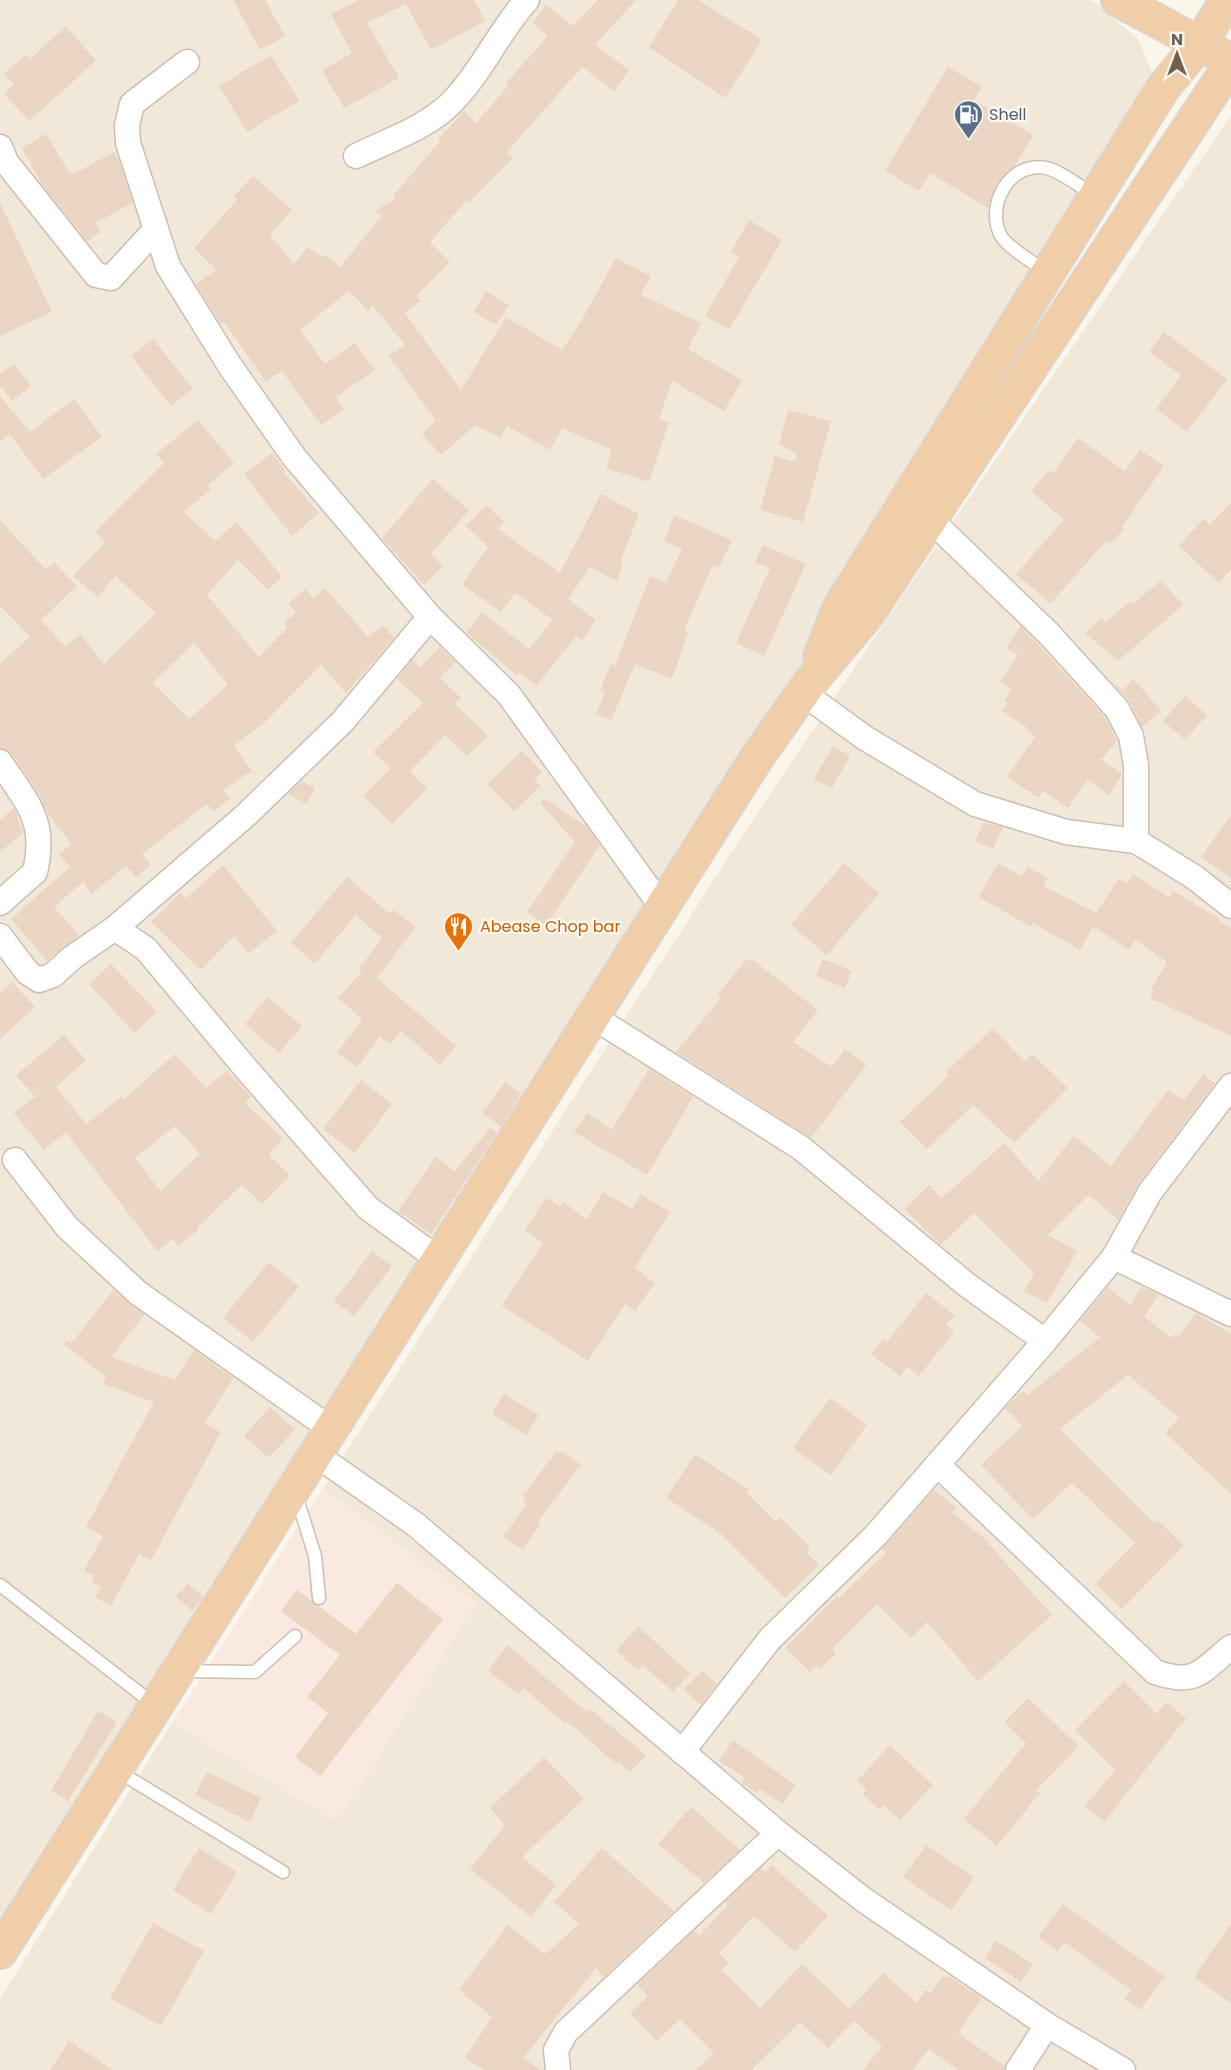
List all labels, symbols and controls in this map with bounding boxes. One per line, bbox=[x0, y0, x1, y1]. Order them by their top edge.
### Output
north arrow bbox=[1147, 24, 1207, 84]
text: N bbox=[1171, 28, 1183, 51]
fuel station icon: Shell bbox=[952, 98, 984, 140]
place label: Shell bbox=[989, 103, 1026, 126]
restaurant icon: Abease Chop bar bbox=[443, 910, 475, 952]
place label: Abease Chop bar bbox=[480, 915, 620, 938]

